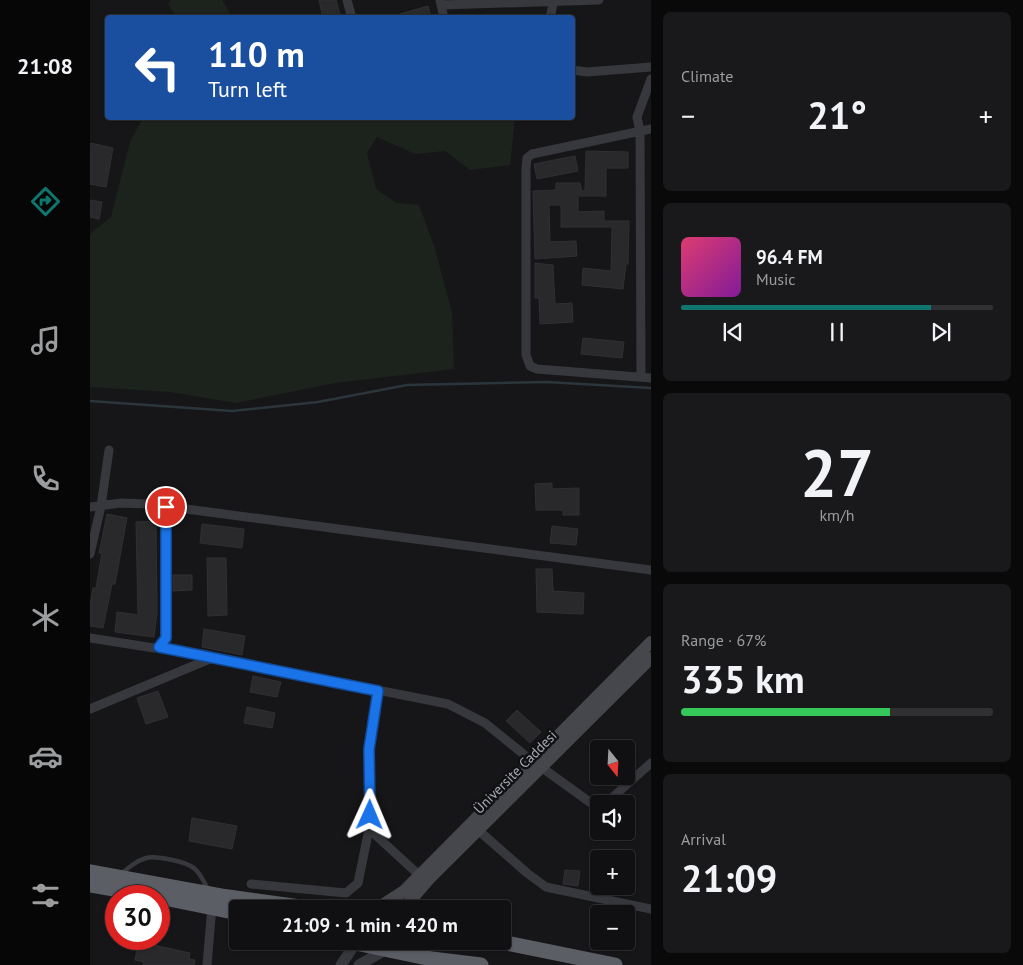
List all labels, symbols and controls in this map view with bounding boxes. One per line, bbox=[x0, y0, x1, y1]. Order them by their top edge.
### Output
text: 110 m bbox=[208, 31, 305, 77]
icon: left bbox=[125, 35, 190, 100]
text: 21:08 bbox=[17, 52, 73, 80]
text: Climate bbox=[681, 66, 733, 86]
text: Turn left bbox=[208, 75, 287, 103]
text: 21° bbox=[807, 90, 867, 139]
text: − bbox=[681, 97, 695, 134]
text: + bbox=[979, 97, 993, 134]
icon: directions bbox=[28, 184, 63, 219]
text: 96.4 FM bbox=[756, 245, 823, 269]
text: Music bbox=[756, 269, 796, 289]
icon: previous bbox=[719, 318, 747, 346]
icon: pause bbox=[823, 318, 851, 346]
icon: next bbox=[927, 318, 955, 346]
icon: music bbox=[28, 323, 63, 358]
text: 27 bbox=[800, 430, 874, 514]
icon: phone bbox=[28, 461, 63, 496]
pin bbox=[145, 486, 187, 528]
icon: arrive bbox=[152, 493, 180, 521]
text: km/h bbox=[819, 505, 855, 525]
icon: climate bbox=[28, 600, 63, 635]
text: Range · 67% bbox=[681, 630, 766, 650]
text: 335 km bbox=[681, 654, 805, 703]
street label: Üniversite Caddesi bbox=[470, 727, 560, 817]
icon: car bbox=[28, 739, 63, 774]
north arrow bbox=[590, 740, 635, 785]
map controls bbox=[590, 740, 635, 950]
position arrow bbox=[343, 788, 395, 840]
button: sound bbox=[590, 795, 635, 840]
text: Arrival bbox=[681, 829, 726, 849]
button: + bbox=[590, 850, 635, 895]
text: 21:09 bbox=[681, 853, 777, 902]
icon: filters bbox=[28, 878, 63, 913]
speed limit sign: 30 bbox=[105, 885, 170, 950]
button: − bbox=[590, 905, 635, 950]
text: 21:09 · 1 min · 420 m bbox=[282, 913, 458, 937]

